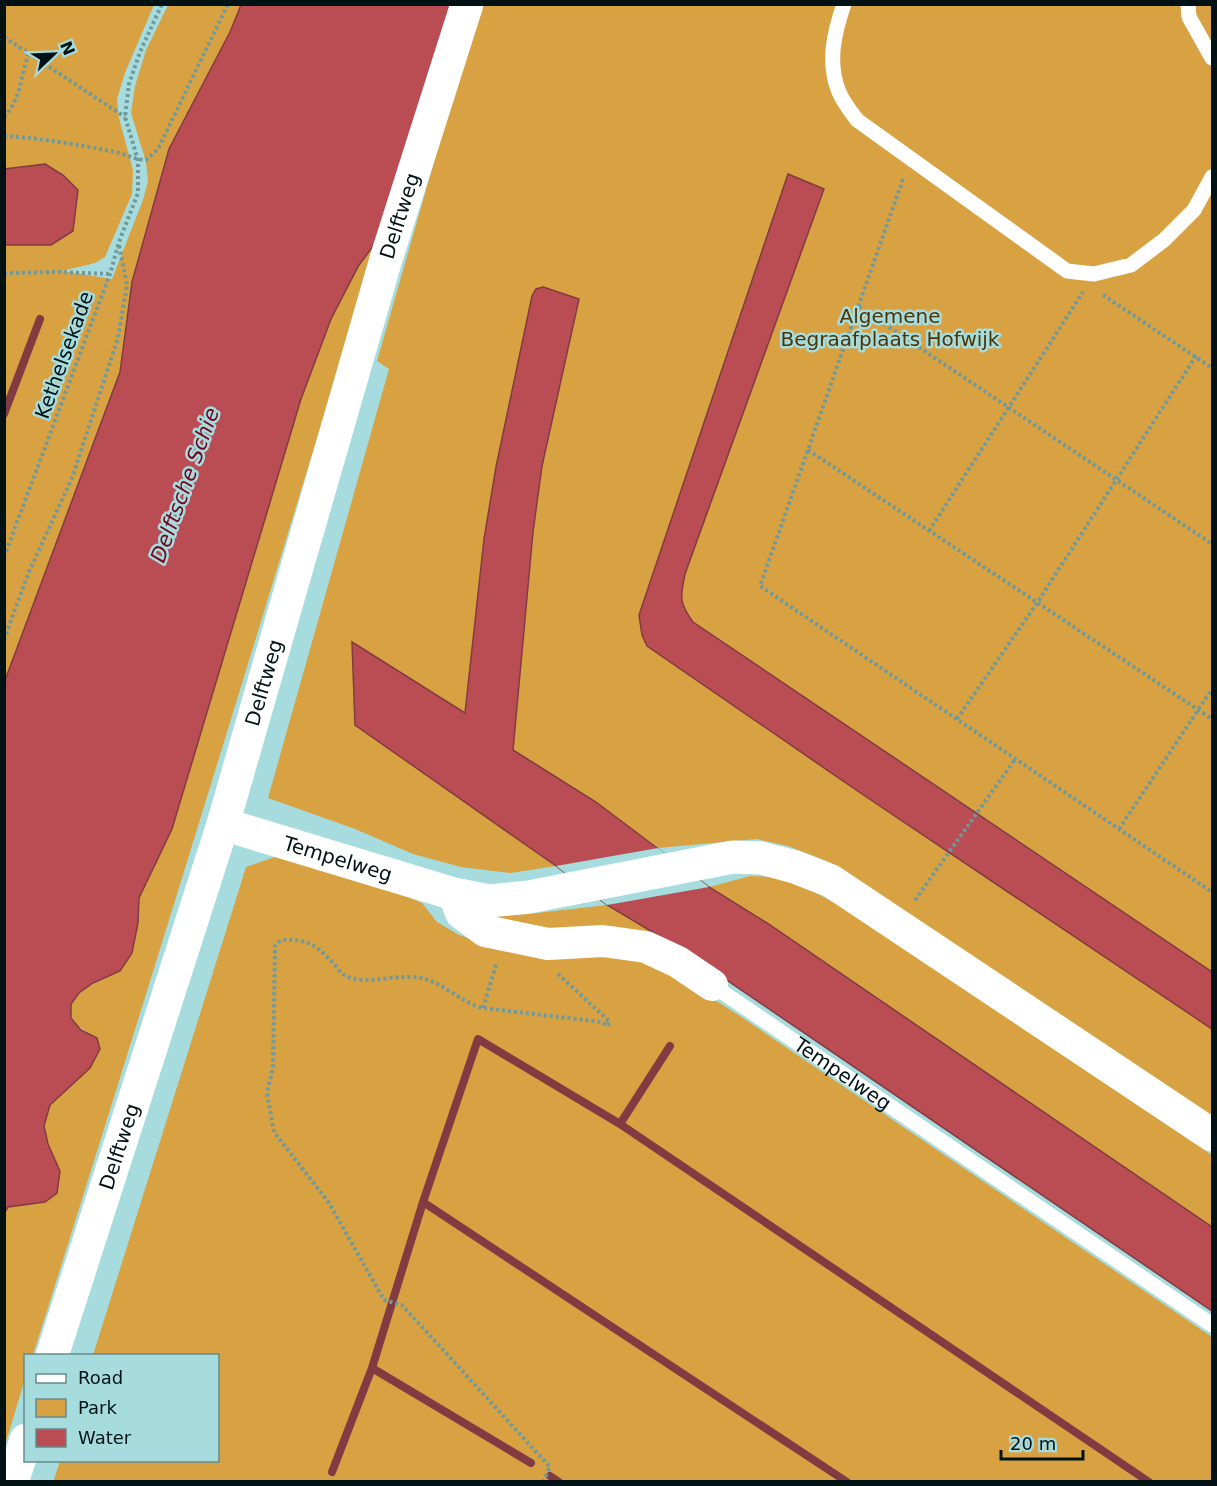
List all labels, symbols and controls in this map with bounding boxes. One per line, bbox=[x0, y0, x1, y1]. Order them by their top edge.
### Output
north arrow bbox=[24, 24, 84, 84]
text: N bbox=[56, 38, 79, 58]
street label: Delftweg bbox=[375, 170, 425, 262]
street label: Kethelsekade bbox=[30, 288, 98, 422]
park label: Algemene Begraafplaats Hofwijk bbox=[781, 304, 1000, 351]
water label: Delftsche Schie bbox=[146, 404, 224, 566]
street label: Delftweg bbox=[240, 636, 288, 729]
street label: Tempelweg bbox=[280, 831, 395, 887]
street label: Tempelweg bbox=[789, 1032, 896, 1115]
street label: Delftweg bbox=[94, 1100, 144, 1193]
legend bbox=[24, 1354, 219, 1462]
text: Road bbox=[78, 1367, 123, 1388]
text: Park bbox=[78, 1397, 117, 1418]
scale bar bbox=[1001, 1423, 1084, 1461]
text: Water bbox=[78, 1427, 132, 1448]
text: 20 m bbox=[1010, 1433, 1056, 1454]

